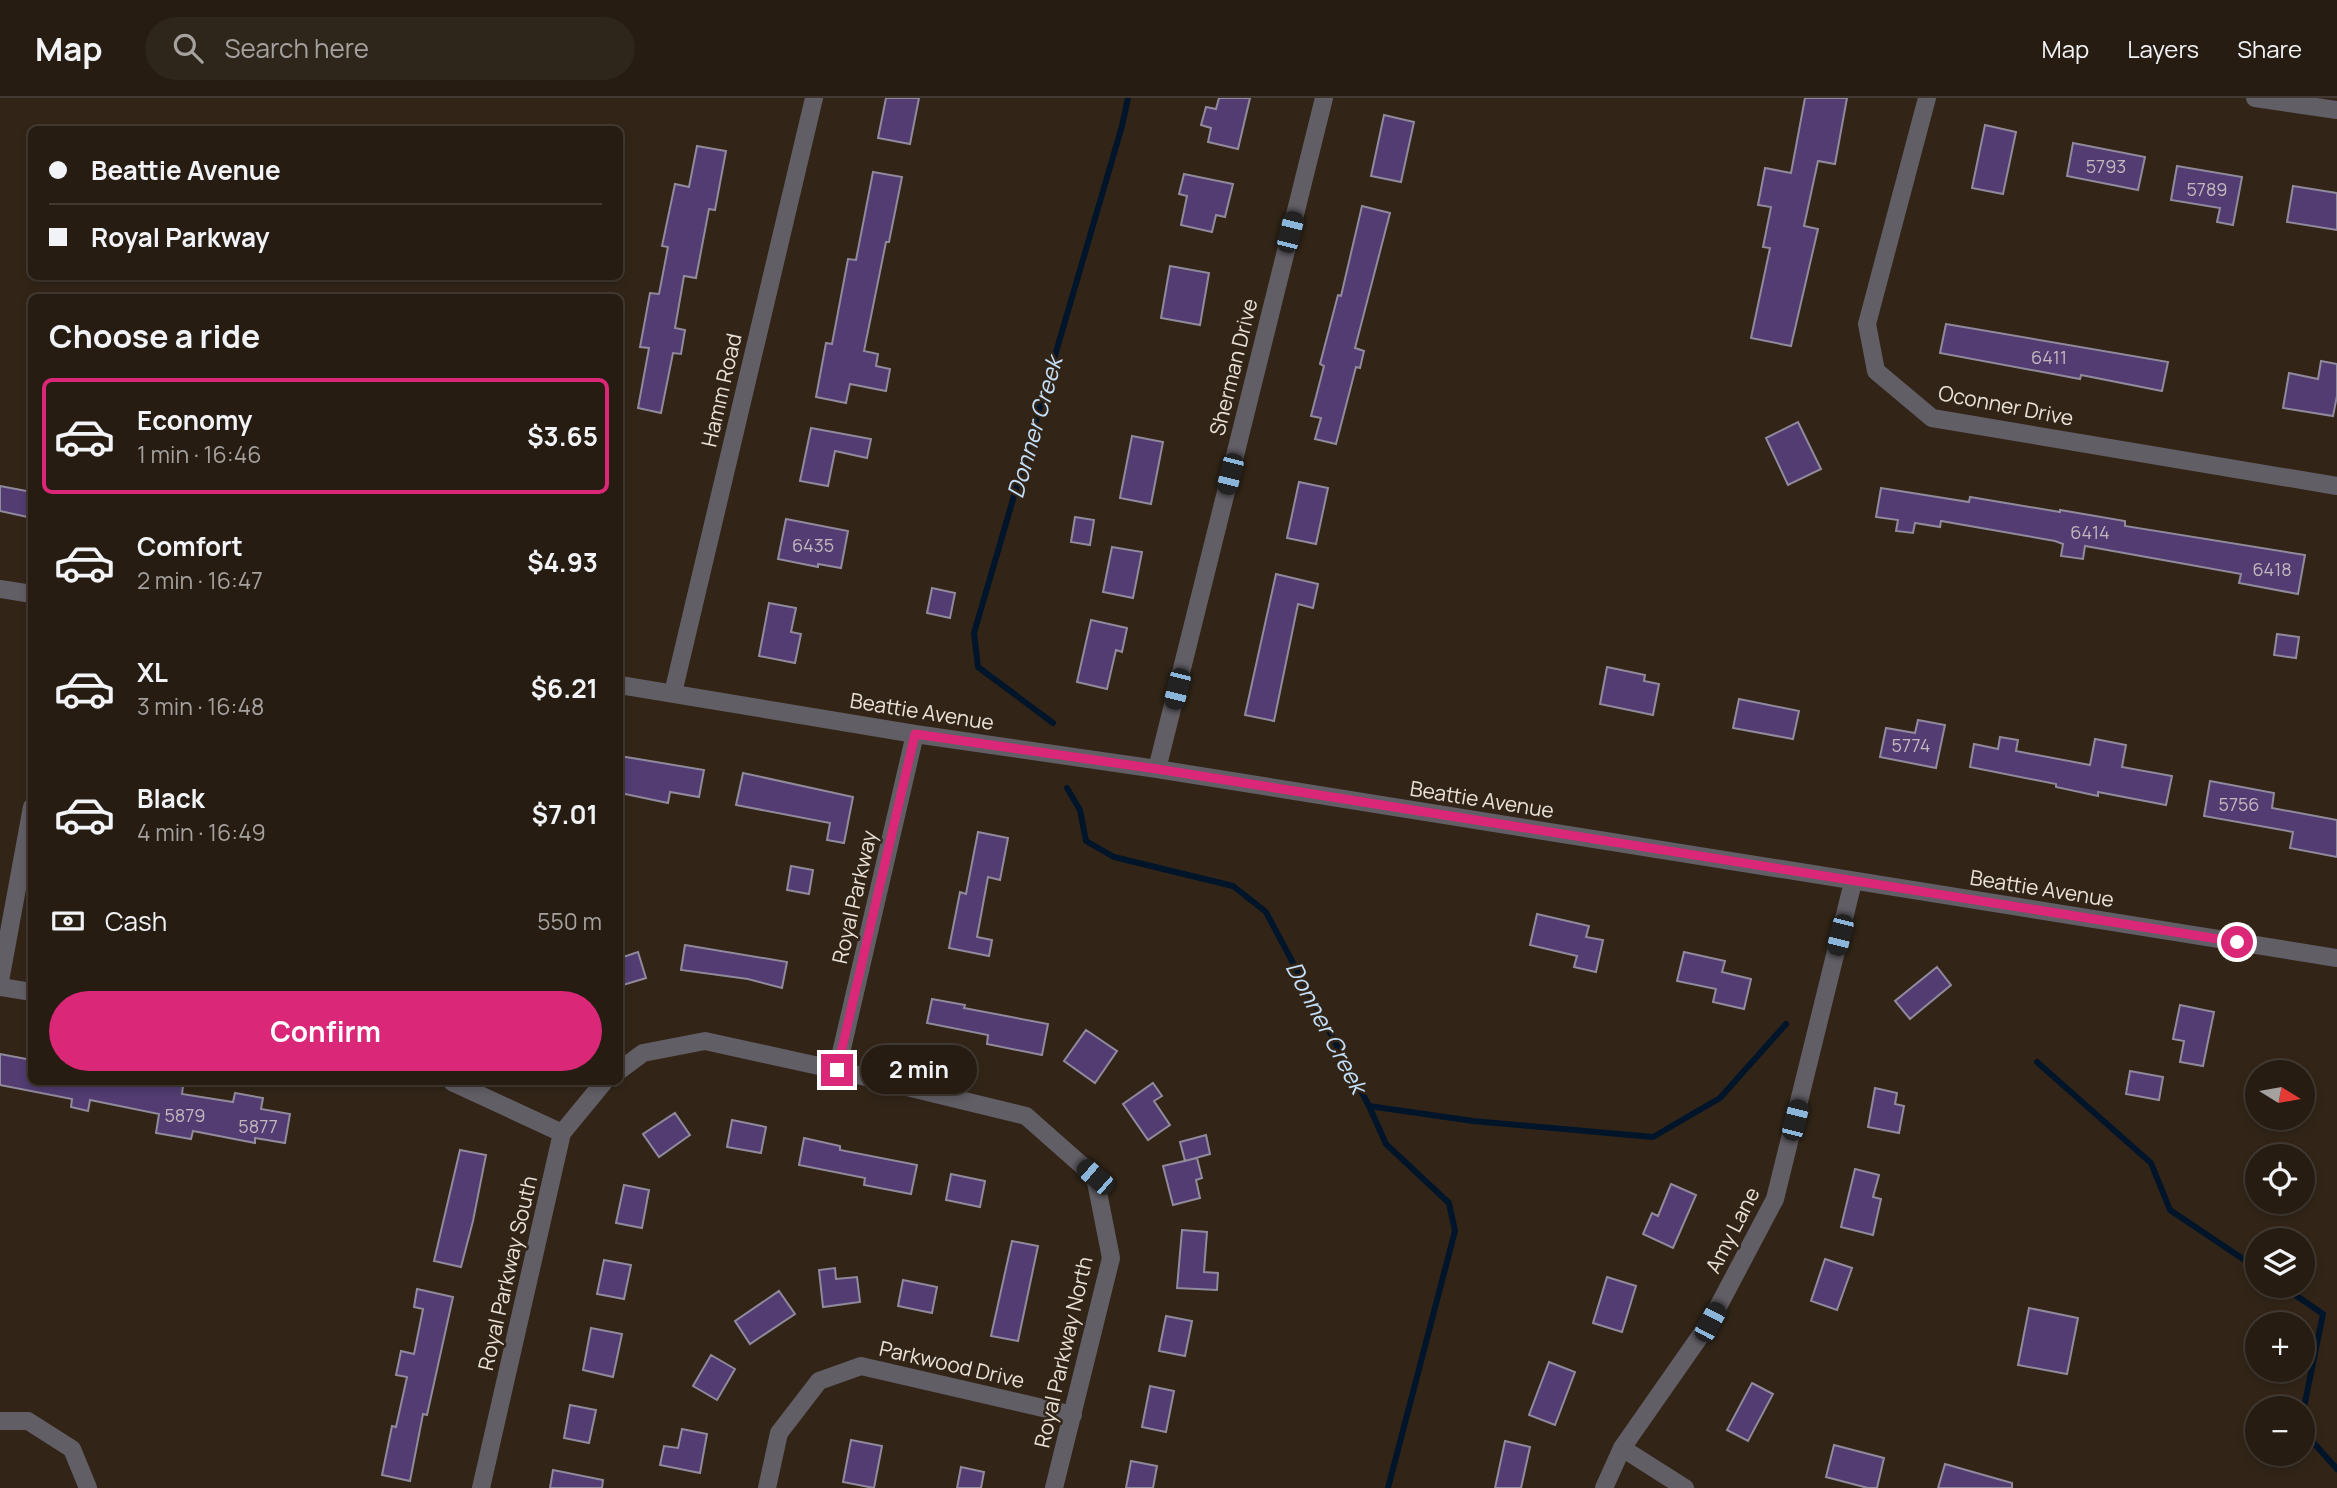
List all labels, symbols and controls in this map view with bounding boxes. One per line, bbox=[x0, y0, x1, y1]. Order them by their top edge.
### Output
search box bbox=[145, 17, 635, 80]
text: Map bbox=[35, 26, 103, 71]
icon: search bbox=[169, 29, 207, 67]
text: Search here bbox=[225, 30, 369, 66]
text: Map bbox=[2042, 32, 2089, 65]
text: Layers bbox=[2127, 32, 2199, 65]
text: Share bbox=[2237, 32, 2302, 65]
text: Beattie Avenue bbox=[91, 152, 281, 188]
house number: 5793 bbox=[2086, 154, 2126, 178]
house number: 5789 bbox=[2186, 177, 2228, 201]
car bbox=[1275, 209, 1306, 255]
text: Royal Parkway bbox=[91, 219, 270, 255]
street label: Sherman Drive bbox=[1202, 295, 1264, 439]
text: Choose a ride bbox=[49, 314, 260, 358]
street label: Hamm Road bbox=[694, 331, 748, 449]
house number: 6411 bbox=[2031, 345, 2067, 369]
water label: Donner Creek bbox=[999, 349, 1070, 501]
street label: Oconner Drive bbox=[1936, 378, 2076, 432]
text: Economy bbox=[137, 402, 252, 438]
icon: car bbox=[53, 405, 116, 468]
text: $3.65 bbox=[527, 418, 598, 454]
text: 1 min · 16:46 bbox=[137, 438, 261, 470]
car bbox=[1215, 451, 1246, 497]
house number: 6414 bbox=[2070, 520, 2110, 544]
text: Comfort bbox=[137, 528, 243, 564]
icon: car bbox=[53, 531, 116, 594]
house number: 6435 bbox=[792, 533, 834, 557]
text: $4.93 bbox=[527, 544, 598, 580]
house number: 6418 bbox=[2252, 557, 2292, 581]
text: 2 min · 16:47 bbox=[137, 564, 263, 596]
text: XL bbox=[137, 654, 168, 690]
icon: car bbox=[53, 657, 116, 720]
car bbox=[1162, 666, 1193, 712]
text: $6.21 bbox=[531, 670, 598, 706]
street label: Beattie Avenue bbox=[848, 686, 996, 736]
text: 3 min · 16:48 bbox=[137, 690, 264, 722]
house number: 5774 bbox=[1892, 733, 1930, 757]
street label: Beattie Avenue bbox=[1408, 774, 1556, 824]
text: Black bbox=[137, 780, 205, 816]
icon: car bbox=[53, 783, 116, 846]
house number: 5756 bbox=[2219, 792, 2260, 816]
text: $7.01 bbox=[532, 796, 598, 832]
text: 4 min · 16:49 bbox=[137, 816, 266, 848]
street label: Royal Parkway bbox=[825, 828, 883, 966]
street label: Beattie Avenue bbox=[1968, 863, 2116, 913]
icon: cash bbox=[49, 902, 87, 940]
text: Cash bbox=[105, 903, 167, 939]
text: 550 m bbox=[537, 905, 602, 937]
car bbox=[1825, 912, 1856, 958]
route start bbox=[2221, 926, 2253, 958]
water label: Donner Creek bbox=[1279, 955, 1377, 1102]
button: Confirm bbox=[49, 991, 602, 1071]
callout: 2 min bbox=[862, 1046, 977, 1094]
text: 2 min bbox=[889, 1053, 949, 1085]
route end bbox=[821, 1054, 853, 1086]
north arrow bbox=[2245, 1060, 2315, 1130]
map controls bbox=[2245, 1060, 2315, 1466]
car bbox=[1780, 1097, 1811, 1143]
house number: 5879 bbox=[164, 1103, 206, 1127]
house number: 5877 bbox=[238, 1114, 278, 1138]
button: locate bbox=[2245, 1144, 2315, 1214]
car bbox=[1073, 1155, 1118, 1199]
street label: Royal Parkway South bbox=[471, 1173, 543, 1373]
street label: Amy Lane bbox=[1698, 1182, 1766, 1278]
button: layers bbox=[2245, 1228, 2315, 1298]
street label: Royal Parkway North bbox=[1027, 1254, 1099, 1450]
car bbox=[1691, 1299, 1730, 1345]
button: + bbox=[2245, 1312, 2315, 1382]
street label: Parkwood Drive bbox=[877, 1334, 1027, 1394]
button: − bbox=[2245, 1396, 2315, 1466]

